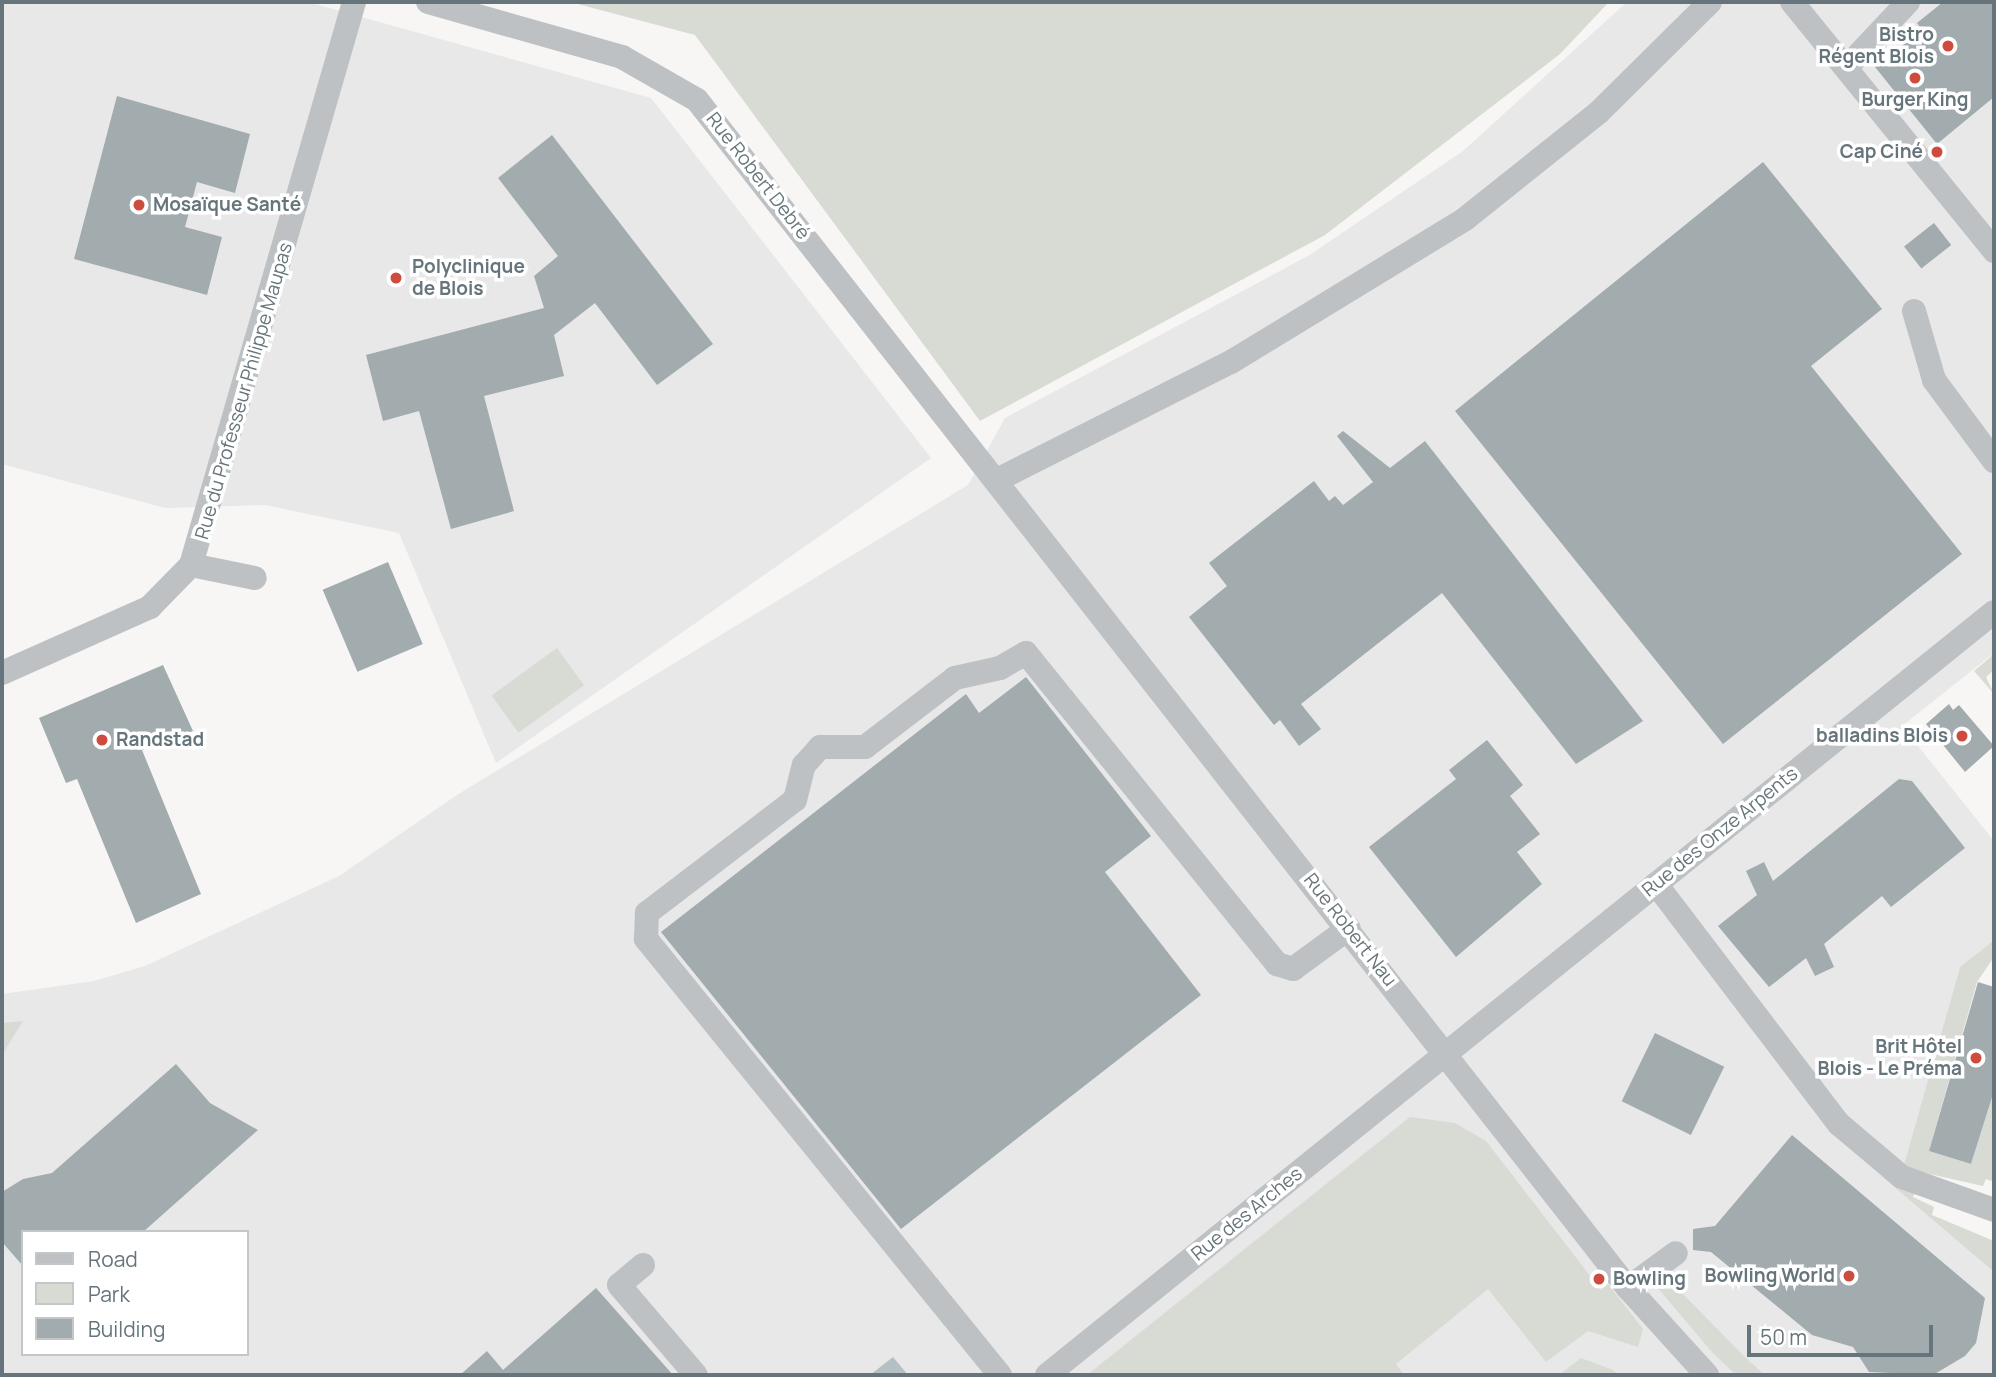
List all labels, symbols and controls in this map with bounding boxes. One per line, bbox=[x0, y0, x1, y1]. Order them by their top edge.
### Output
place label: Bistro Régent Blois bbox=[1819, 24, 1934, 68]
marker: Bistro Régent Blois bbox=[1940, 38, 1956, 54]
marker: Burger King bbox=[1907, 70, 1923, 86]
place label: Burger King bbox=[1862, 89, 1968, 111]
street label: Rue Robert Debré bbox=[701, 108, 815, 244]
place label: Cap Ciné bbox=[1840, 141, 1923, 163]
marker: Cap Ciné bbox=[1929, 144, 1945, 160]
place label: Mosaïque Santé bbox=[153, 194, 301, 216]
marker: Mosaïque Santé bbox=[131, 197, 147, 213]
street label: Rue du Professeur Philippe Maupas bbox=[191, 240, 297, 542]
place label: Polyclinique de Blois bbox=[412, 256, 525, 300]
marker: Polyclinique de Blois bbox=[386, 268, 406, 288]
place label: balladins Blois bbox=[1816, 725, 1948, 747]
marker: balladins Blois bbox=[1954, 728, 1970, 744]
place label: Randstad bbox=[116, 729, 204, 751]
marker: Randstad bbox=[94, 732, 110, 748]
street label: Rue des Onze Arpents bbox=[1638, 762, 1802, 902]
street label: Rue Robert Nau bbox=[1299, 869, 1401, 991]
place label: Brit Hôtel Blois - Le Préma bbox=[1817, 1036, 1962, 1080]
marker: Brit Hôtel Blois - Le Préma bbox=[1968, 1050, 1984, 1066]
street label: Rue des Arches bbox=[1187, 1162, 1307, 1266]
legend bbox=[21, 1230, 248, 1356]
text: Road bbox=[88, 1245, 138, 1273]
place label: Bowling World bbox=[1705, 1265, 1835, 1287]
place label: Bowling bbox=[1613, 1268, 1686, 1290]
marker: Bowling World bbox=[1841, 1268, 1857, 1284]
marker: Bowling bbox=[1591, 1271, 1607, 1287]
text: Park bbox=[88, 1280, 130, 1308]
scale bar bbox=[1751, 1310, 1937, 1354]
text: Building bbox=[88, 1315, 165, 1343]
text: 50 m bbox=[1760, 1323, 1807, 1351]

